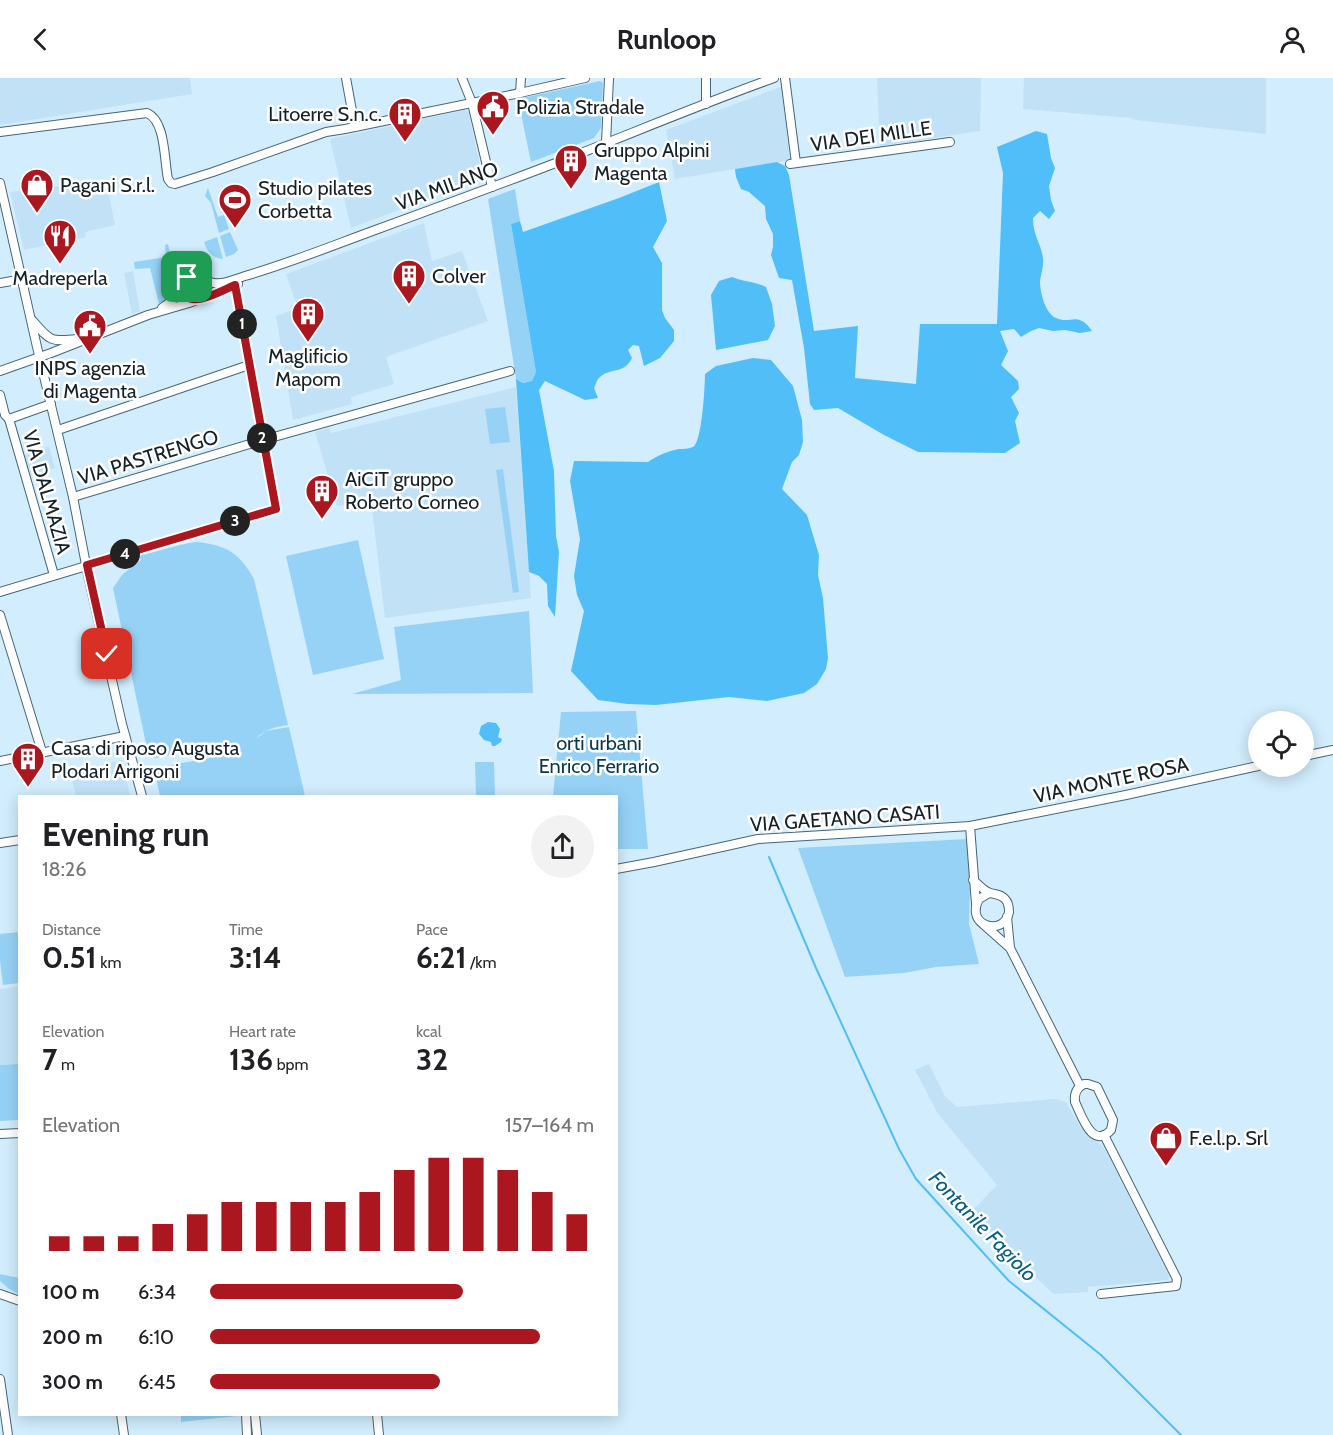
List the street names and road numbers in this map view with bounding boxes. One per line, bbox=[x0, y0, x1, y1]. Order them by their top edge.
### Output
street label: VIA DEI MILLE bbox=[809, 116, 933, 156]
street label: VIA MILANO bbox=[393, 156, 501, 216]
street label: VIA PASTRENGO bbox=[75, 424, 221, 490]
street label: VIA DALMAZIA bbox=[18, 427, 76, 557]
street label: VIA MONTE ROSA bbox=[1031, 752, 1191, 808]
street label: VIA GAETANO CASATI bbox=[749, 799, 941, 837]

